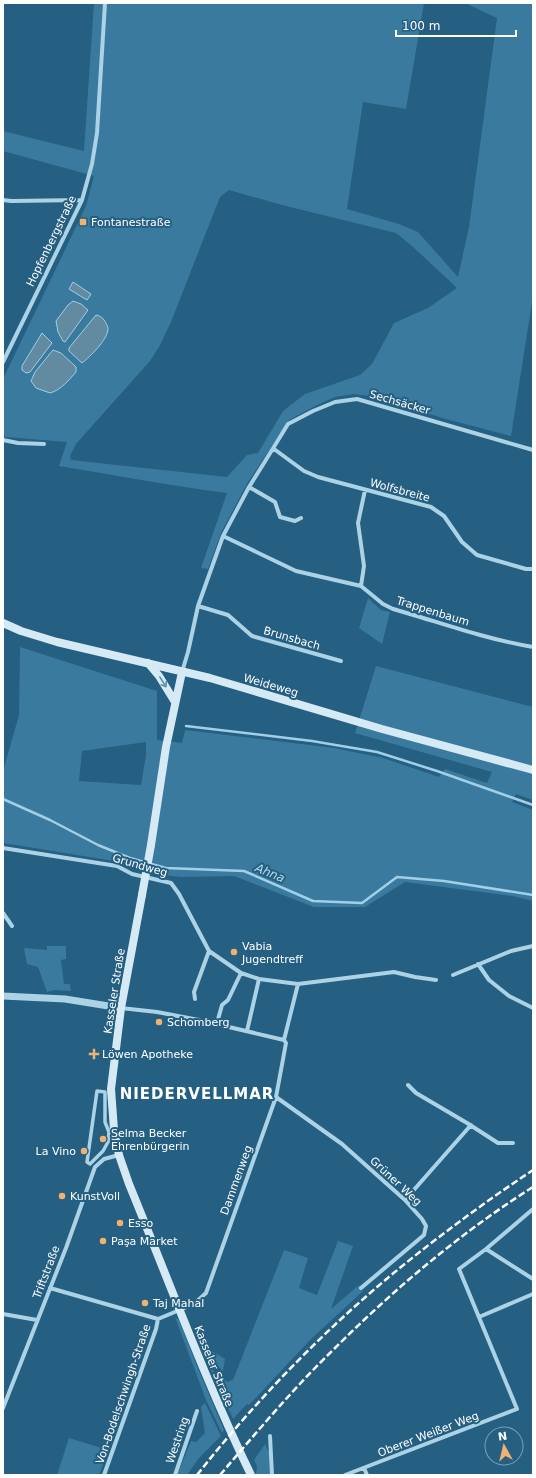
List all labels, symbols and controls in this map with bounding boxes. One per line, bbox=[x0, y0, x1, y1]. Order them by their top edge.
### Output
scale bar bbox=[396, 12, 516, 38]
text: 100 m bbox=[402, 19, 440, 33]
street label: Hopfenbergstraße bbox=[24, 193, 79, 289]
place label: Fontanestraße bbox=[91, 216, 171, 229]
marker: Fontanestraße bbox=[78, 217, 88, 227]
street label: Sechsäcker bbox=[368, 388, 432, 417]
street label: Wolfsbreite bbox=[368, 476, 432, 505]
street label: Trappenbaum bbox=[394, 594, 471, 629]
street label: Brunsbach bbox=[262, 624, 322, 653]
street label: Weideweg bbox=[242, 671, 300, 700]
one-way arrow bbox=[159, 676, 167, 688]
street label: Grundweg bbox=[111, 851, 169, 880]
water label: Ahna bbox=[252, 860, 287, 885]
place label: Vabia Jugendtreff bbox=[241, 940, 303, 966]
street label: Kasseler Straße bbox=[101, 947, 128, 1035]
marker: Vabia Jugendtreff bbox=[229, 947, 239, 957]
place label: Schomberg bbox=[167, 1016, 230, 1029]
marker: Schomberg bbox=[154, 1017, 164, 1027]
place label: Löwen Apotheke bbox=[102, 1048, 193, 1061]
marker: Löwen Apotheke bbox=[89, 1049, 99, 1059]
district label: NIEDERVELLMAR bbox=[120, 1085, 274, 1103]
place label: Selma Becker Ehrenbürgerin bbox=[111, 1127, 190, 1153]
marker: Selma Becker Ehrenbürgerin bbox=[98, 1134, 108, 1144]
street label: Dammenweg bbox=[218, 1144, 255, 1217]
place label: La Vino bbox=[36, 1145, 76, 1158]
marker: La Vino bbox=[79, 1146, 89, 1156]
street label: Grüner Weg bbox=[367, 1154, 424, 1209]
place label: KunstVoll bbox=[70, 1190, 120, 1203]
marker: KunstVoll bbox=[57, 1191, 67, 1201]
place label: Esso bbox=[128, 1217, 153, 1230]
marker: Esso bbox=[115, 1218, 125, 1228]
place label: Paşa Market bbox=[111, 1235, 178, 1248]
marker: Paşa Market bbox=[98, 1236, 108, 1246]
street label: Triftstraße bbox=[30, 1244, 63, 1301]
place label: Taj Mahal bbox=[152, 1297, 204, 1310]
marker: Taj Mahal bbox=[140, 1298, 150, 1308]
street label: Von-Bodelschwingh-Straße bbox=[93, 1322, 154, 1466]
street label: Kasseler Straße bbox=[191, 1324, 236, 1409]
street label: Oberer Weißer Weg bbox=[376, 1409, 481, 1460]
street label: Westring bbox=[163, 1415, 192, 1465]
north arrow bbox=[484, 1426, 524, 1466]
text: N bbox=[497, 1430, 508, 1444]

